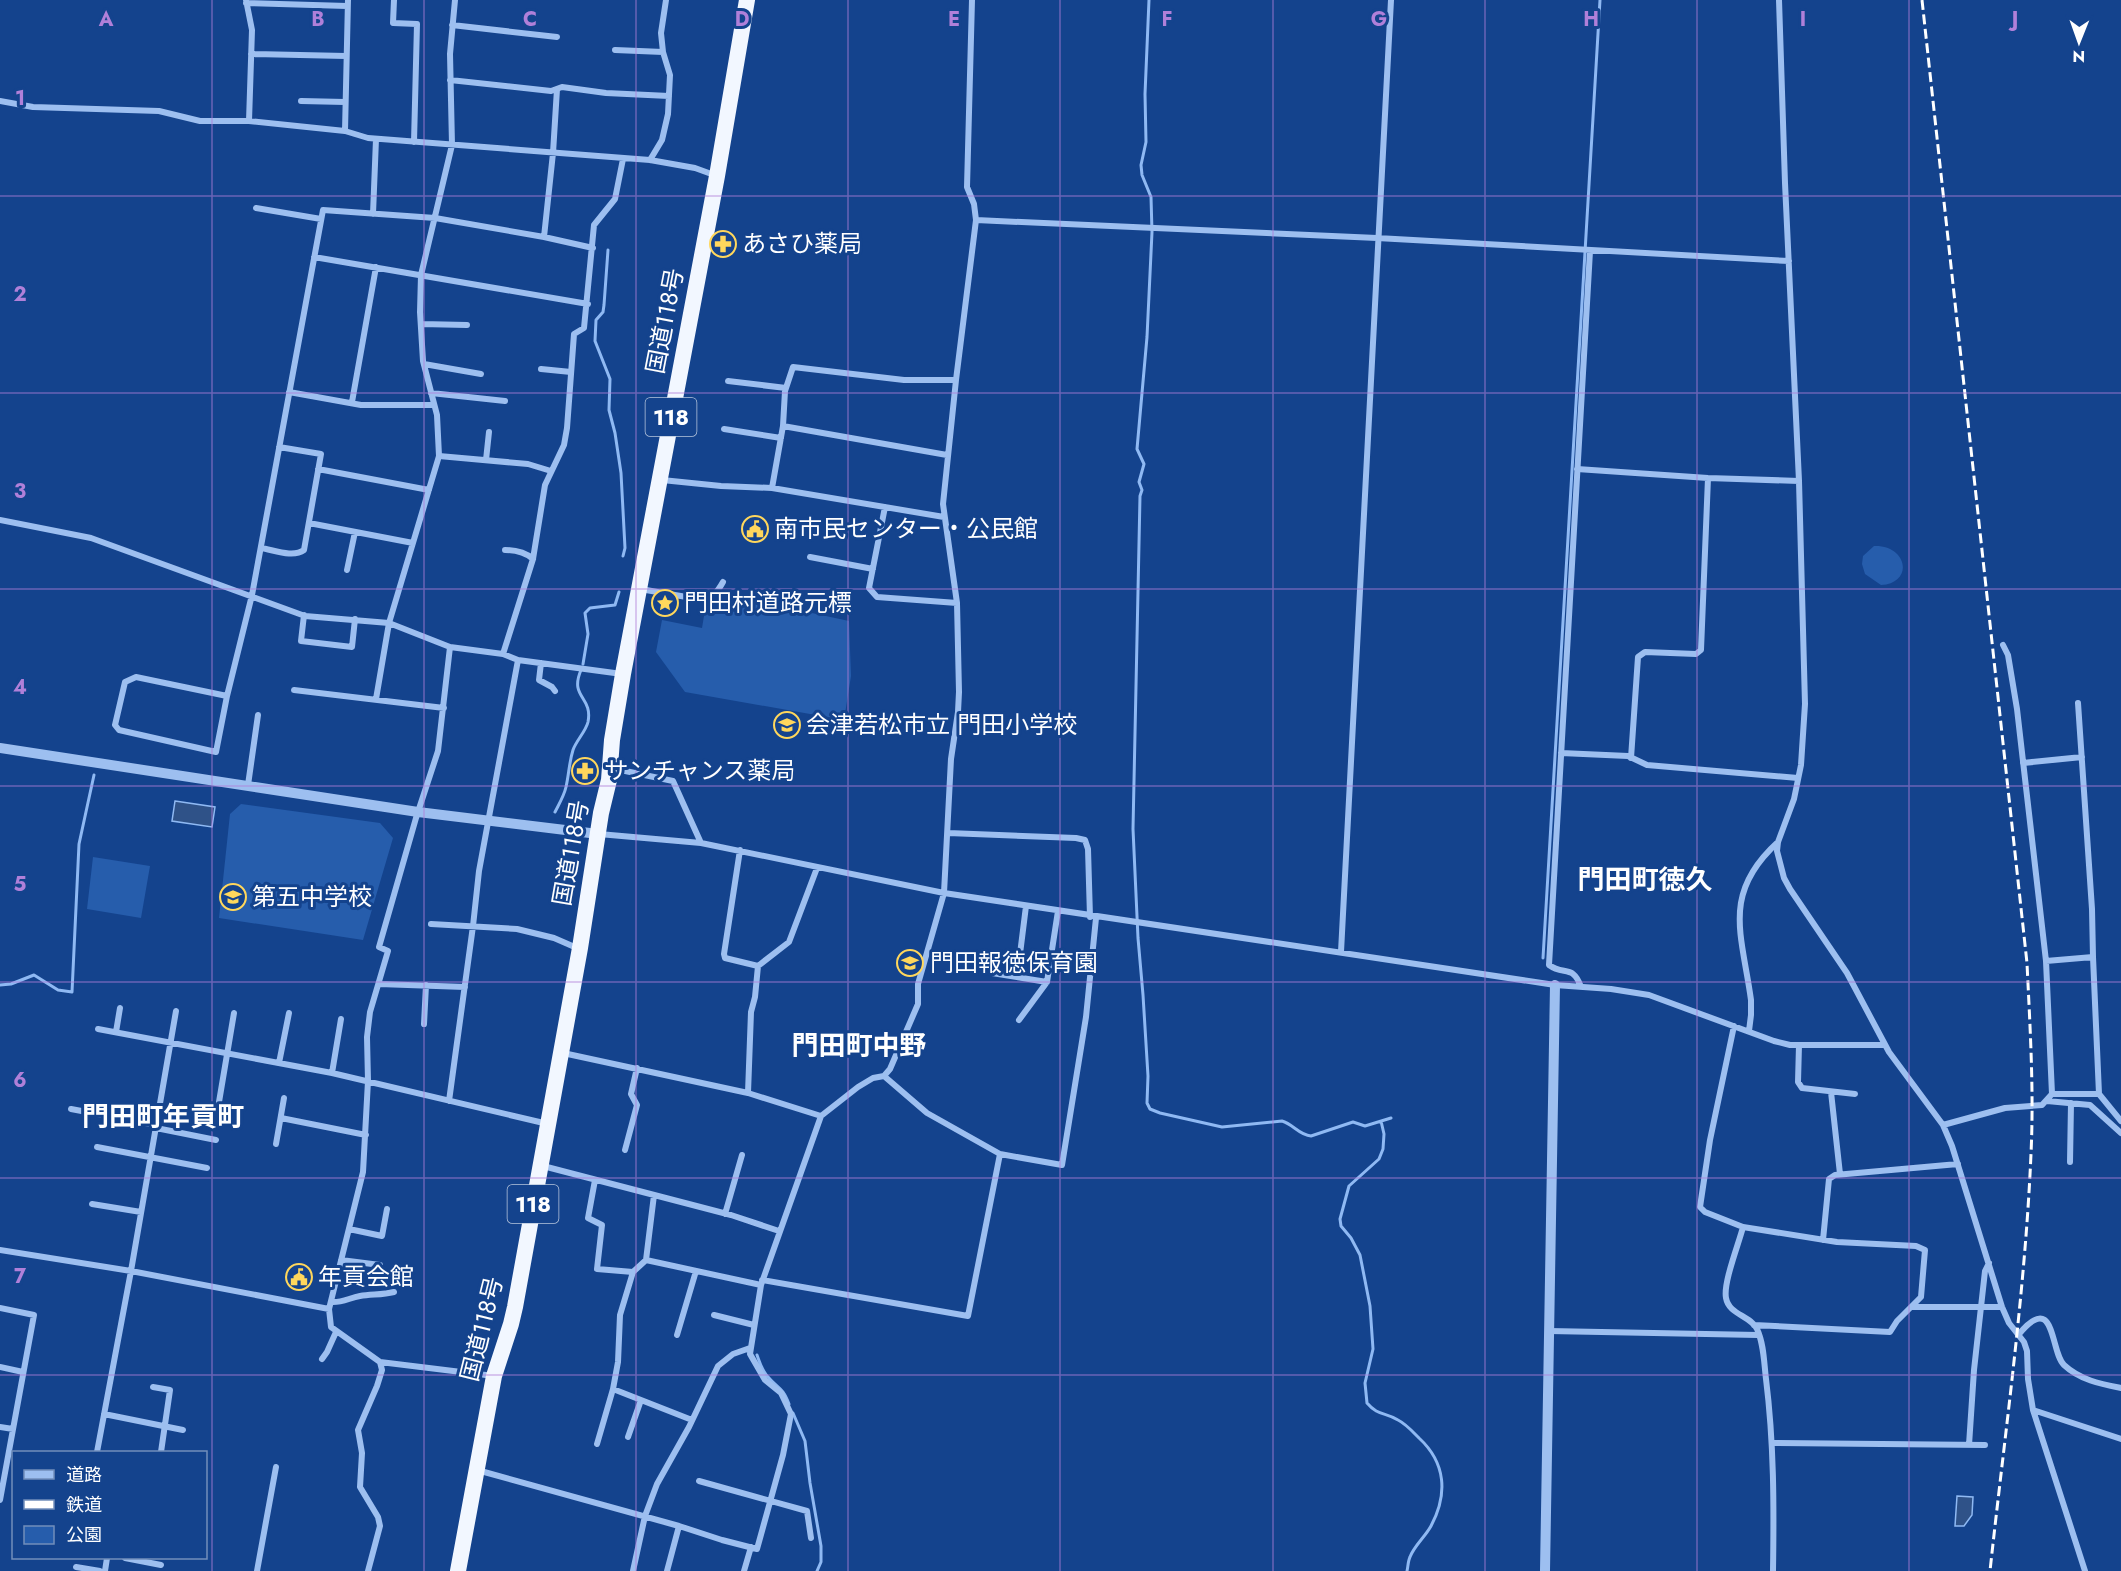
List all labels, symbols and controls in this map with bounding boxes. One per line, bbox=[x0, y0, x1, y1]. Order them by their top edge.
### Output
text: A bbox=[98, 5, 114, 34]
text: B bbox=[311, 5, 325, 34]
text: C bbox=[523, 5, 537, 34]
text: D bbox=[735, 5, 749, 34]
text: E bbox=[948, 5, 960, 34]
text: F bbox=[1161, 5, 1173, 34]
text: G bbox=[1371, 5, 1387, 34]
text: H bbox=[1583, 5, 1599, 34]
text: I bbox=[1800, 5, 1806, 34]
text: J bbox=[2008, 5, 2018, 34]
north arrow bbox=[2049, 12, 2109, 72]
text: N bbox=[2072, 45, 2085, 68]
text: 1 bbox=[15, 84, 25, 113]
place label: あさひ薬局 bbox=[742, 226, 862, 261]
pharmacy icon: あさひ薬局 bbox=[708, 229, 738, 259]
street label: 国道118号 bbox=[637, 265, 692, 377]
text: 2 bbox=[13, 280, 27, 309]
road number: 118 bbox=[646, 398, 696, 436]
text: 3 bbox=[14, 477, 26, 506]
place label: 南市民センター・公民館 bbox=[774, 511, 1038, 546]
public building icon: 南市民センター・公民館 bbox=[740, 514, 770, 544]
place label: 門田村道路元標 bbox=[684, 585, 852, 620]
place icon: 門田村道路元標 bbox=[650, 588, 680, 618]
text: 4 bbox=[13, 673, 27, 702]
place label: 会津若松市立 門田小学校 bbox=[806, 707, 1077, 742]
school or university icon: 会津若松市立 門田小学校 bbox=[772, 710, 802, 740]
place label: サンチャンス薬局 bbox=[604, 753, 795, 788]
pharmacy icon: サンチャンス薬局 bbox=[570, 756, 600, 786]
street label: 国道118号 bbox=[544, 797, 597, 909]
district label: 門田町徳久 bbox=[1578, 860, 1713, 899]
text: 5 bbox=[14, 870, 27, 899]
place label: 第五中学校 bbox=[252, 879, 372, 914]
school or university icon: 第五中学校 bbox=[218, 882, 248, 912]
place label: 門田報徳保育園 bbox=[930, 945, 1098, 980]
school or university icon: 門田報徳保育園 bbox=[895, 948, 925, 978]
district label: 門田町中野 bbox=[792, 1026, 927, 1065]
text: 6 bbox=[13, 1066, 27, 1095]
district label: 門田町年貢町 bbox=[82, 1097, 244, 1136]
road number: 118 bbox=[508, 1185, 558, 1223]
place label: 年貢会館 bbox=[318, 1259, 414, 1294]
text: 7 bbox=[14, 1262, 27, 1291]
public building icon: 年貢会館 bbox=[284, 1262, 314, 1292]
street label: 国道118号 bbox=[452, 1273, 511, 1385]
legend bbox=[12, 1451, 207, 1559]
text: 道路 bbox=[66, 1462, 102, 1488]
text: 鉄道 bbox=[66, 1492, 102, 1518]
text: 公園 bbox=[66, 1522, 102, 1548]

